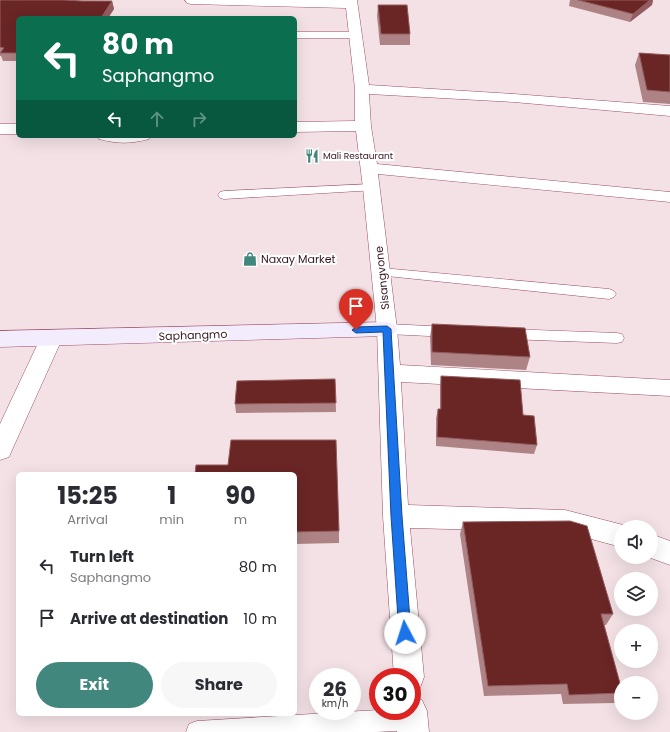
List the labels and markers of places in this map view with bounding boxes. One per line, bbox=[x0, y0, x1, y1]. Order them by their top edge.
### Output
restaurant icon: Mali Restaurant bbox=[304, 148, 320, 164]
place label: Mali Restaurant bbox=[323, 150, 393, 162]
shop icon: Naxay Market bbox=[242, 251, 258, 267]
place label: Naxay Market bbox=[261, 251, 336, 267]
pin bbox=[339, 289, 373, 330]

